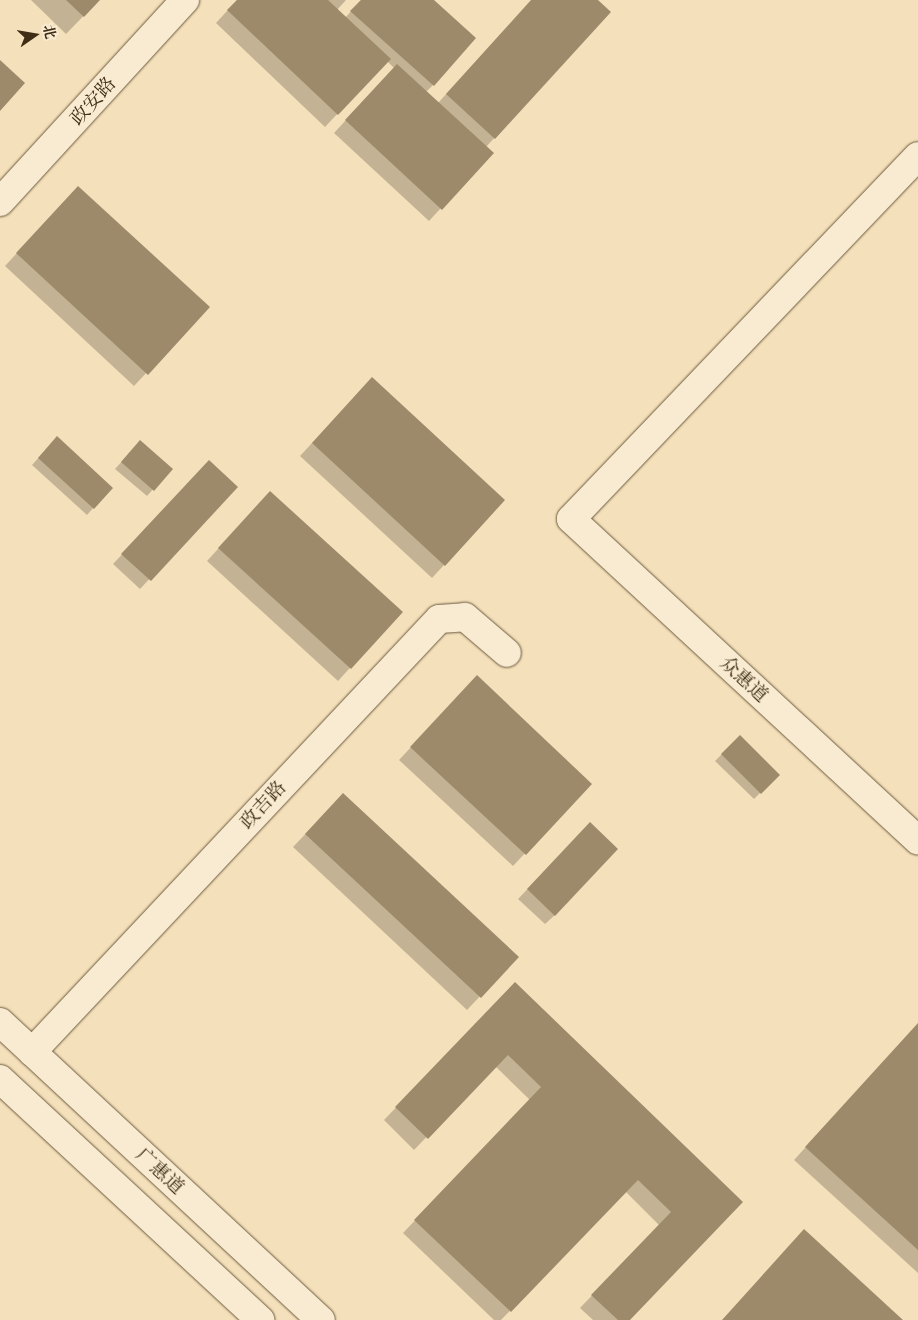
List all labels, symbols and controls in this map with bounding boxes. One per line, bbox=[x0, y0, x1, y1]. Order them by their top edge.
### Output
north arrow bbox=[10, 10, 60, 60]
text: 北 bbox=[38, 23, 61, 41]
street label: 政安路 bbox=[65, 72, 121, 130]
street label: 众惠道 bbox=[715, 651, 773, 707]
street label: 政吉路 bbox=[235, 776, 291, 834]
street label: 广惠道 bbox=[131, 1143, 189, 1199]

